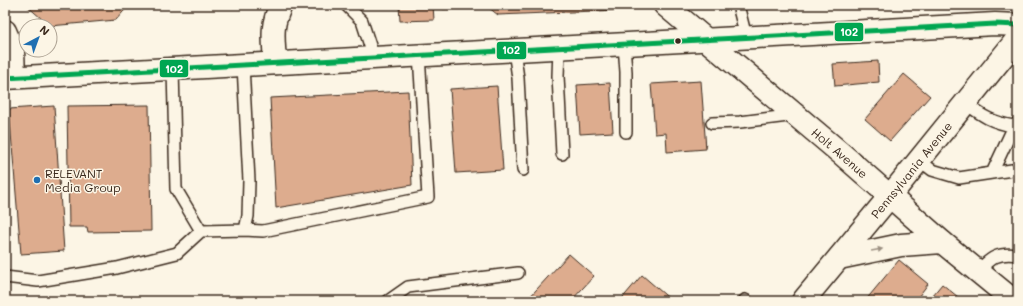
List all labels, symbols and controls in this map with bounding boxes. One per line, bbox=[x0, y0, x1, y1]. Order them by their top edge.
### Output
north arrow bbox=[18, 18, 58, 58]
text: N bbox=[37, 22, 53, 38]
line badge: 102 bbox=[834, 22, 864, 42]
text: 102 bbox=[840, 24, 858, 39]
unlabelled marker bbox=[673, 36, 683, 46]
line badge: 102 bbox=[496, 41, 527, 60]
text: 102 bbox=[502, 42, 520, 57]
line badge: 102 bbox=[159, 59, 189, 78]
text: 102 bbox=[165, 61, 183, 76]
street label: Pennsylvania Avenue bbox=[867, 118, 955, 222]
street label: Holt Avenue bbox=[808, 124, 872, 181]
place label: RELEVANT Media Group bbox=[45, 165, 121, 195]
marker: RELEVANT Media Group bbox=[32, 175, 42, 185]
one-way arrow bbox=[871, 246, 883, 252]

